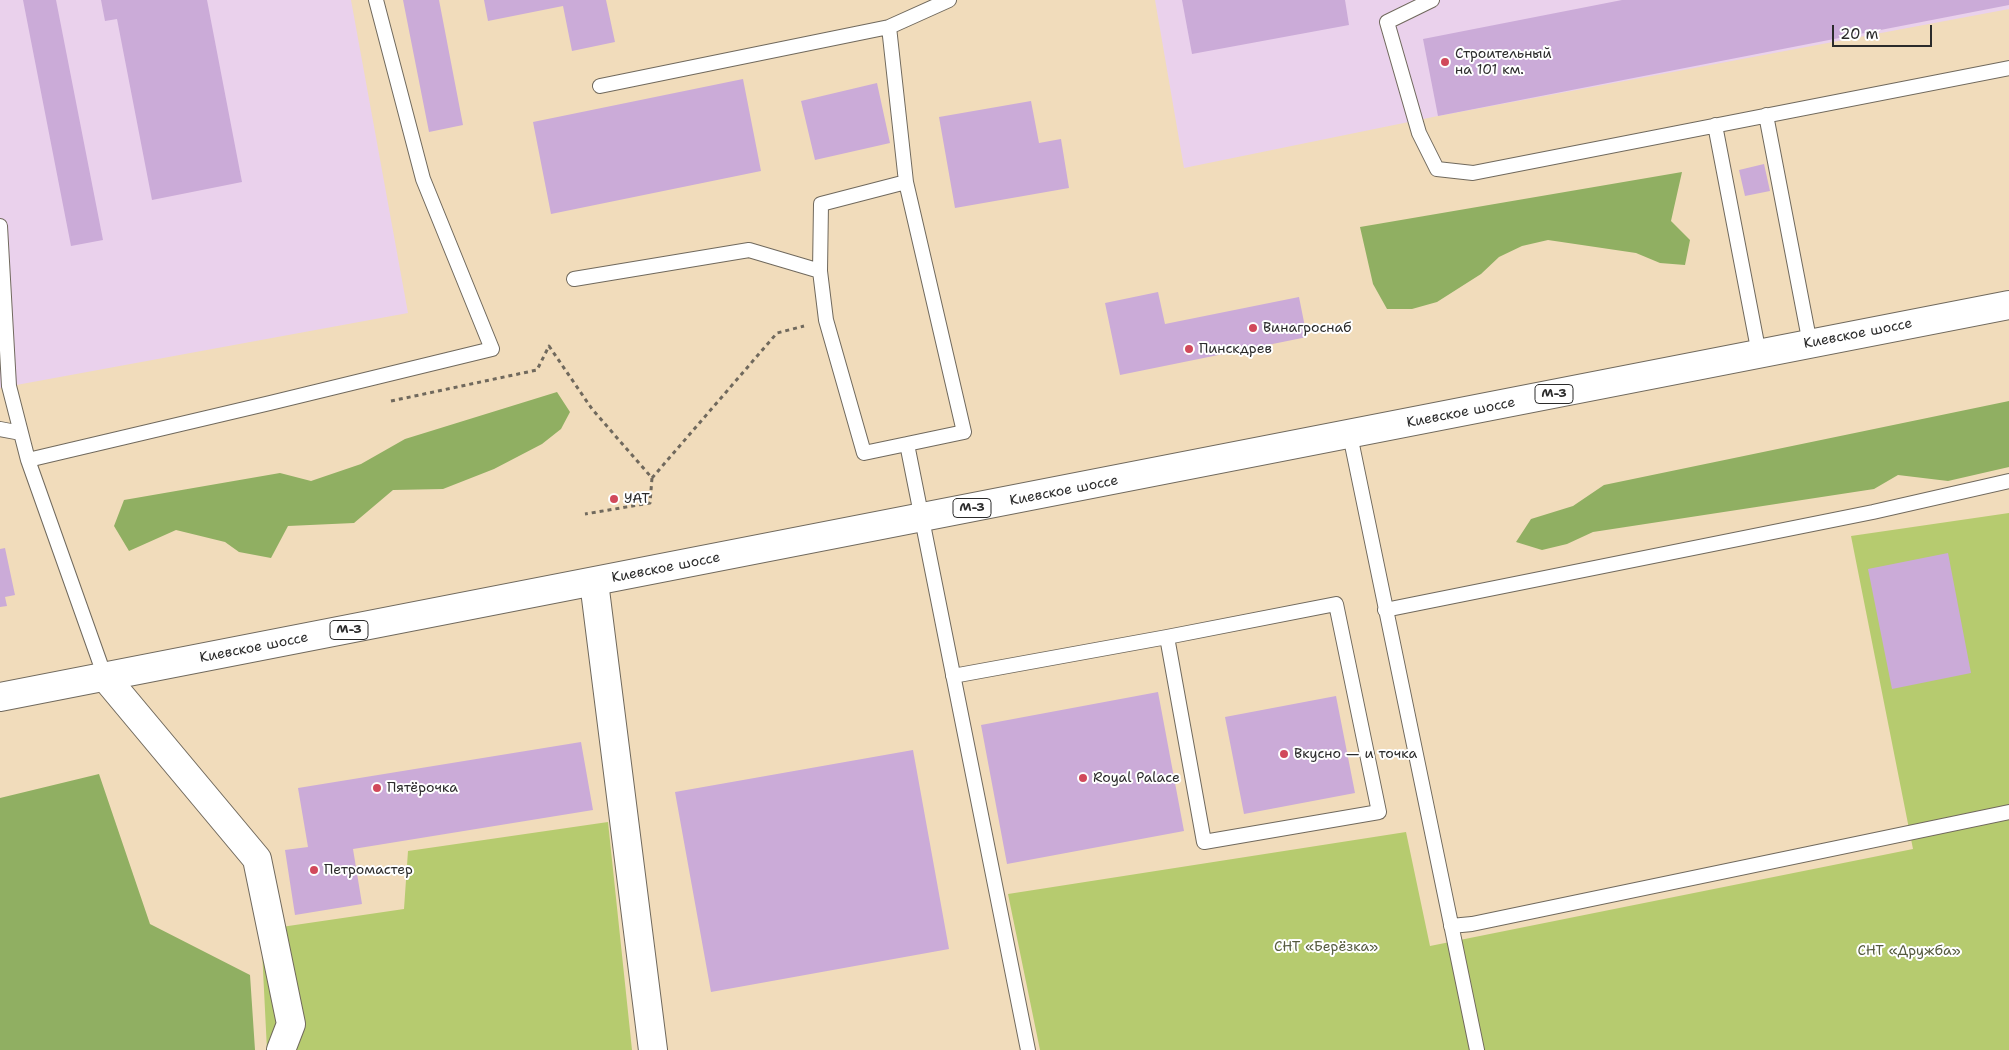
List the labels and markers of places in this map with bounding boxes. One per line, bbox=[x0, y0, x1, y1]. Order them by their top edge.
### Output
place label: Строительный на 101 км. bbox=[1455, 46, 1552, 78]
marker: Строительный на 101 км. bbox=[1439, 56, 1451, 68]
place label: Винагроснаб bbox=[1263, 320, 1352, 336]
marker: Винагроснаб bbox=[1247, 322, 1259, 334]
place label: Пинскдрев bbox=[1199, 341, 1272, 357]
marker: Пинскдрев bbox=[1183, 343, 1195, 355]
place label: УАТ bbox=[624, 491, 650, 507]
marker: УАТ bbox=[608, 493, 620, 505]
place label: Вкусно — и точка bbox=[1294, 746, 1417, 762]
marker: Вкусно — и точка bbox=[1278, 748, 1290, 760]
place label: Royal Palace bbox=[1093, 770, 1180, 786]
marker: Royal Palace bbox=[1077, 772, 1089, 784]
place label: Пятёрочка bbox=[387, 780, 458, 796]
marker: Пятёрочка bbox=[371, 782, 383, 794]
place label: Петромастер bbox=[324, 862, 413, 878]
marker: Петромастер bbox=[308, 864, 320, 876]

